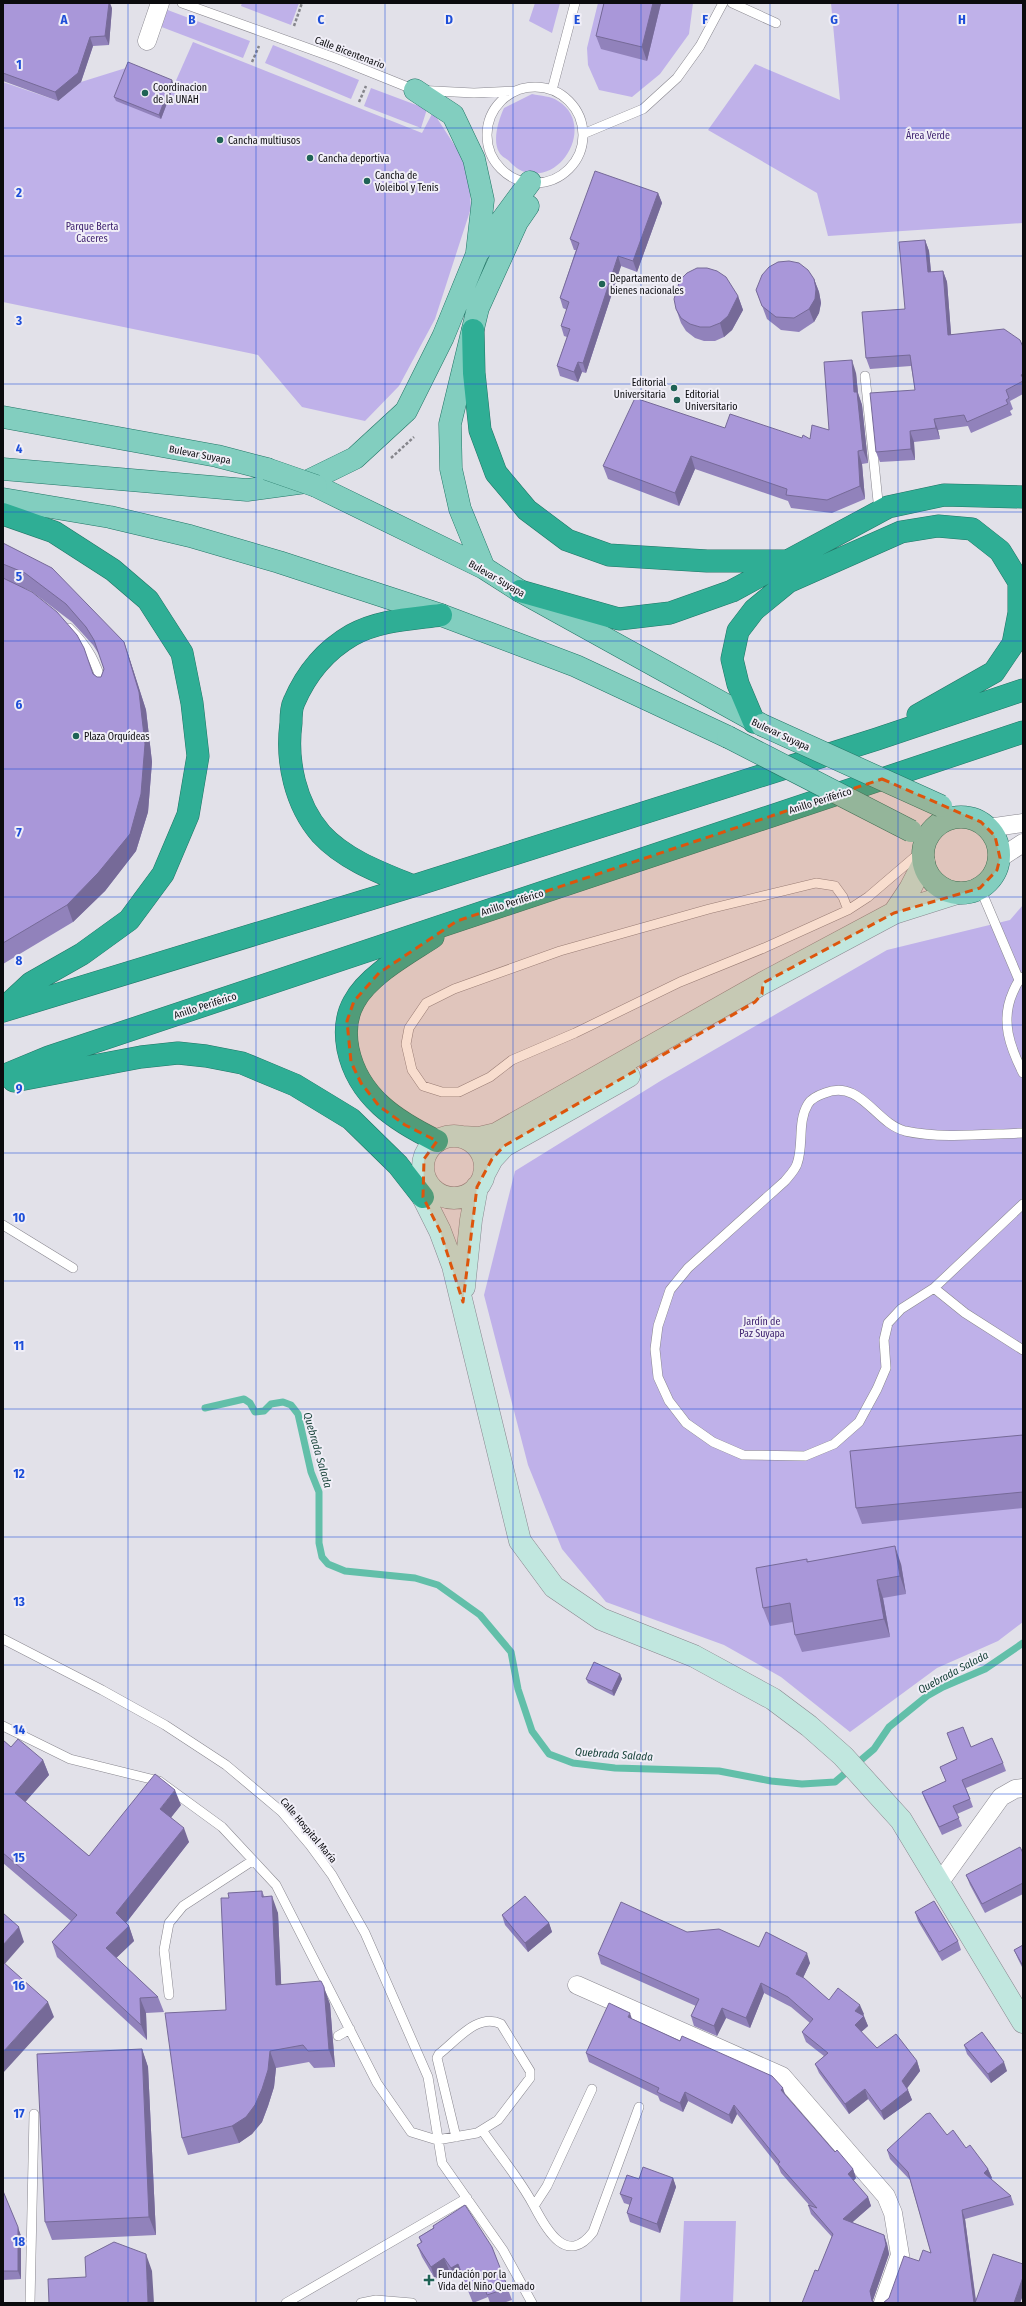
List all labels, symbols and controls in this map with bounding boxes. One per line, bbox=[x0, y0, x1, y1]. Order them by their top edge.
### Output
text: A bbox=[59, 12, 68, 27]
text: B bbox=[188, 12, 196, 27]
text: C bbox=[318, 12, 325, 27]
text: D bbox=[445, 12, 453, 27]
text: E bbox=[574, 12, 580, 27]
text: F bbox=[702, 12, 708, 27]
text: G bbox=[830, 12, 838, 27]
text: H bbox=[958, 12, 966, 27]
street label: Calle Bicentenario bbox=[313, 34, 386, 72]
text: 1 bbox=[16, 57, 22, 72]
place label: Coordinacion de la UNAH bbox=[153, 82, 207, 106]
marker: Coordinacion de la UNAH bbox=[140, 88, 150, 98]
park label: Área Verde bbox=[906, 128, 950, 142]
marker: Cancha multiusos bbox=[215, 135, 225, 145]
place label: Cancha multiusos bbox=[228, 135, 300, 147]
marker: Cancha deportiva bbox=[305, 153, 315, 163]
place label: Cancha deportiva bbox=[318, 153, 389, 165]
place label: Cancha de Voleibol y Tenis bbox=[375, 170, 439, 194]
marker: Cancha de Voleibol y Tenis bbox=[362, 176, 372, 186]
text: 2 bbox=[15, 185, 22, 200]
park label: Parque Berta Caceres bbox=[66, 221, 118, 245]
place label: Departamento de bienes nacionales bbox=[610, 273, 684, 297]
marker: Departamento de bienes nacionales bbox=[597, 279, 607, 289]
text: 3 bbox=[15, 313, 22, 328]
place label: Editorial Universitaria bbox=[614, 377, 666, 401]
marker: Editorial Universitaria bbox=[669, 383, 679, 393]
place label: Editorial Universitario bbox=[685, 389, 738, 413]
marker: Editorial Universitario bbox=[672, 395, 682, 405]
text: 4 bbox=[16, 441, 23, 456]
street label: Bulevar Suyapa bbox=[168, 443, 232, 467]
street label: Bulevar Suyapa bbox=[466, 558, 527, 600]
text: 5 bbox=[16, 569, 22, 584]
text: 6 bbox=[16, 697, 23, 712]
street label: Bulevar Suyapa bbox=[750, 716, 812, 754]
place label: Plaza Orquídeas bbox=[84, 730, 150, 743]
marker: Plaza Orquídeas bbox=[71, 731, 81, 741]
street label: Anillo Periférico bbox=[788, 785, 853, 817]
text: 7 bbox=[16, 825, 22, 840]
street label: Anillo Periférico bbox=[480, 887, 545, 919]
text: 8 bbox=[16, 953, 23, 968]
street label: Anillo Periférico bbox=[173, 990, 238, 1022]
text: 9 bbox=[16, 1081, 23, 1096]
text: 10 bbox=[13, 1210, 25, 1225]
park label: Jardín de Paz Suyapa bbox=[739, 1315, 785, 1340]
text: 11 bbox=[14, 1338, 24, 1353]
water label: Quebrada Salada bbox=[301, 1411, 335, 1490]
text: 12 bbox=[13, 1466, 25, 1481]
text: 13 bbox=[13, 1594, 25, 1609]
water label: Quebrada Salada bbox=[916, 1648, 991, 1697]
text: 14 bbox=[13, 1722, 25, 1737]
water label: Quebrada Salada bbox=[575, 1745, 654, 1764]
street label: Calle Hospital María bbox=[277, 1795, 340, 1866]
text: 15 bbox=[13, 1850, 25, 1865]
text: 16 bbox=[13, 1978, 25, 1993]
text: 17 bbox=[13, 2106, 25, 2121]
text: 18 bbox=[13, 2234, 25, 2249]
place label: Fundación por la Vida del Niño Quemado bbox=[438, 2269, 535, 2293]
marker: Fundación por la Vida del Niño Quemado bbox=[423, 2274, 435, 2286]

